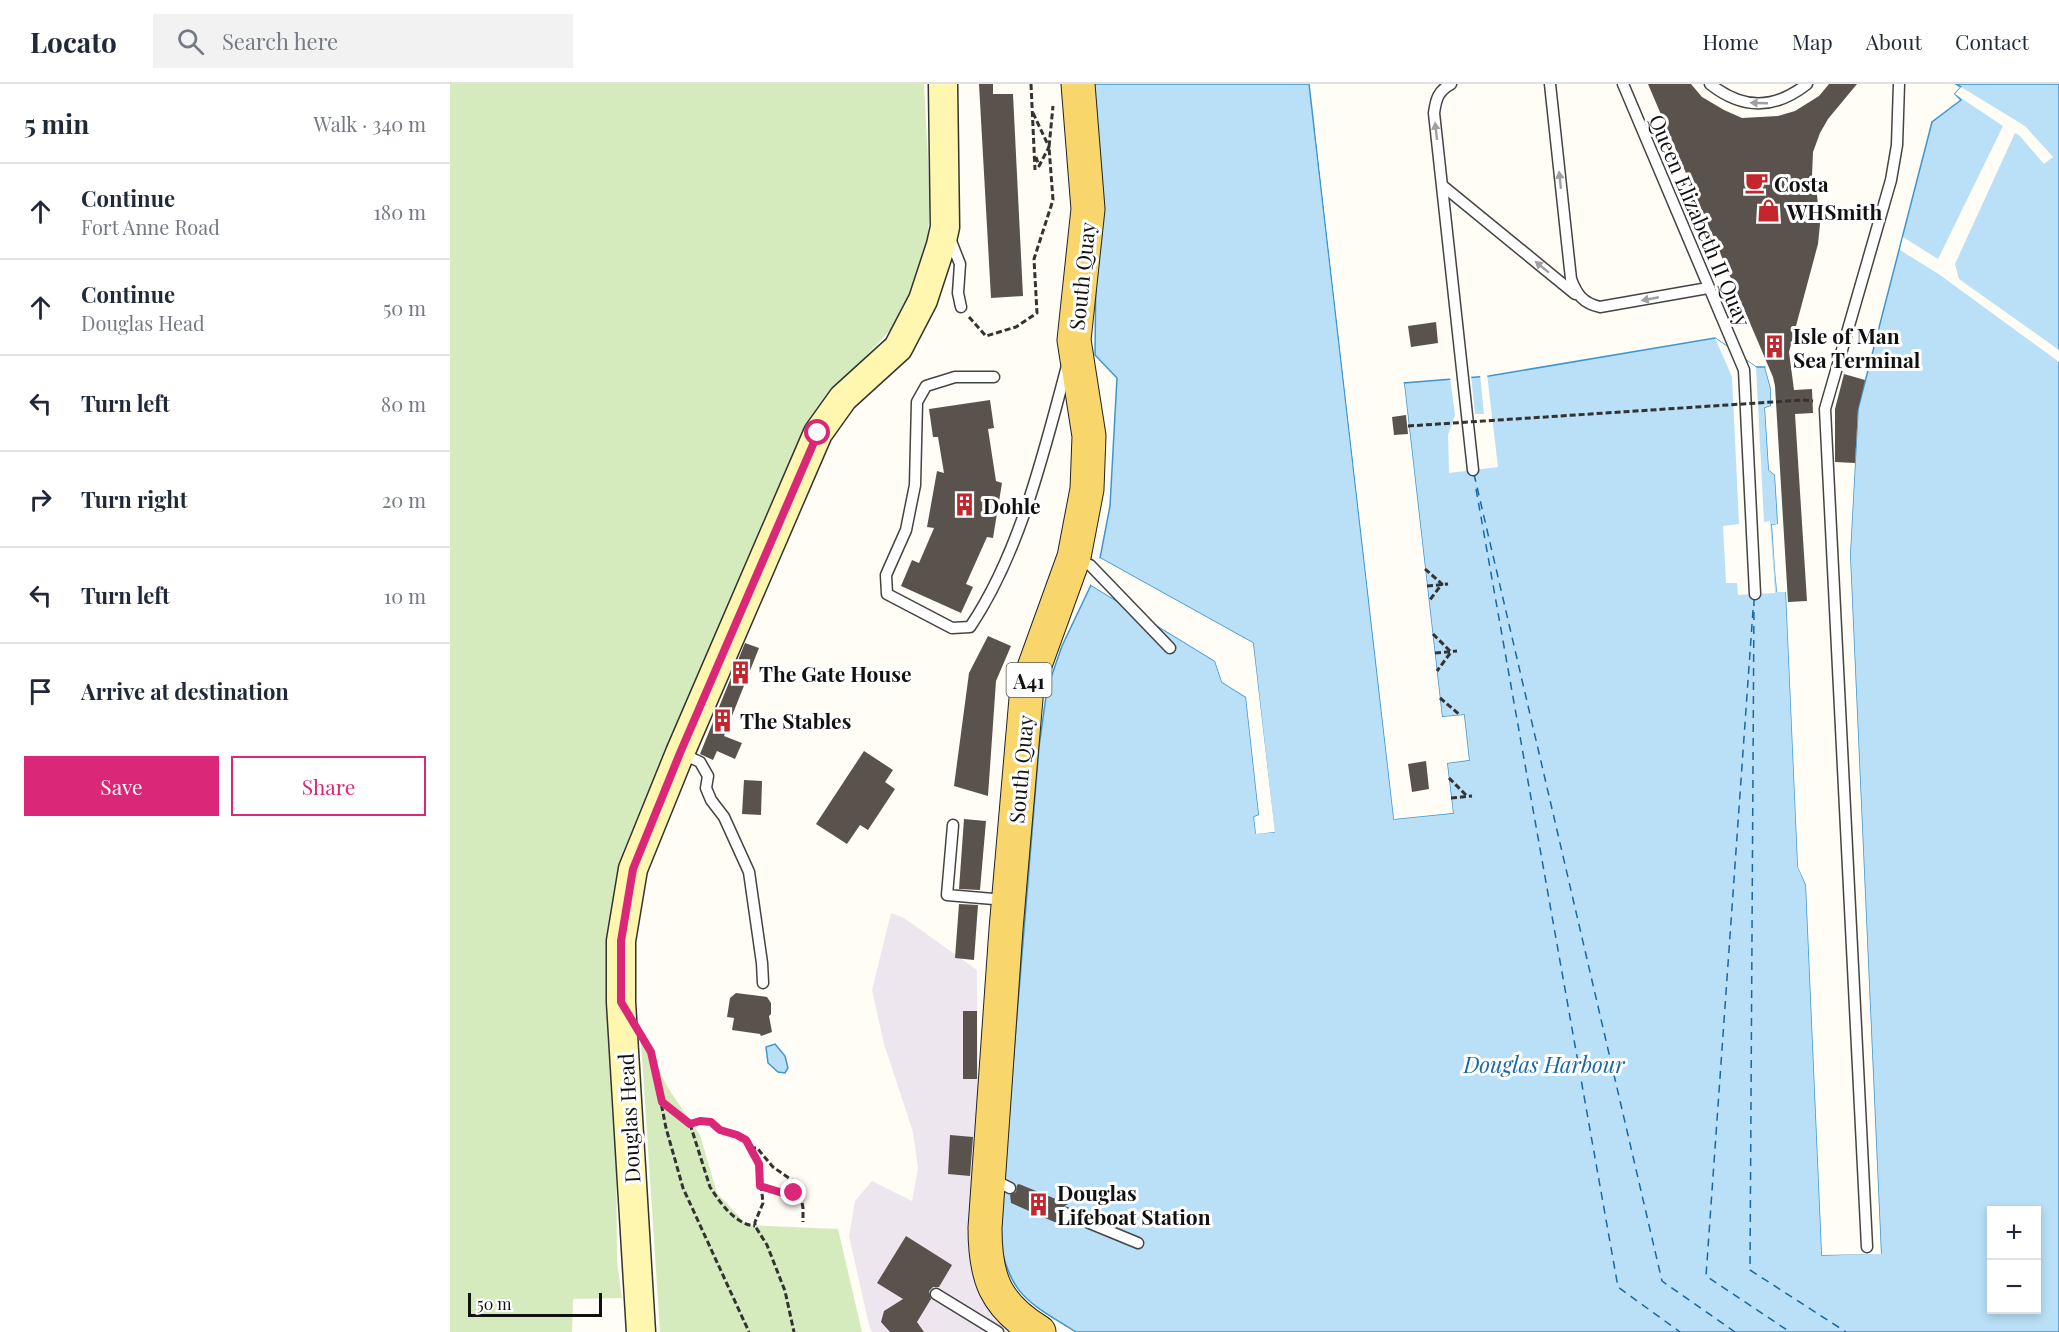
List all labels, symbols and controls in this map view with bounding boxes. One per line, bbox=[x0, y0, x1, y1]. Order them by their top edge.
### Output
search box bbox=[153, 14, 573, 68]
text: Locato bbox=[30, 23, 117, 60]
icon: search bbox=[174, 25, 207, 58]
text: Search here bbox=[222, 26, 338, 56]
text: Home bbox=[1703, 27, 1759, 55]
text: Map bbox=[1792, 27, 1833, 55]
text: About bbox=[1866, 27, 1922, 55]
text: Contact bbox=[1955, 27, 2029, 55]
one-way arrow bbox=[1749, 98, 1768, 108]
text: 5 min bbox=[24, 106, 89, 141]
text: Walk · 340 m bbox=[314, 110, 426, 137]
street label: Queen Elizabeth II Quay bbox=[1644, 110, 1759, 331]
one-way arrow bbox=[1431, 122, 1441, 141]
place label: Costa bbox=[1774, 169, 1829, 197]
one-way arrow bbox=[1555, 170, 1565, 189]
cafe icon: Costa bbox=[1743, 170, 1769, 196]
text: Continue bbox=[81, 183, 175, 213]
icon: ahead bbox=[24, 195, 57, 228]
place label: WHSmith bbox=[1786, 197, 1882, 225]
text: 180 m bbox=[373, 198, 426, 225]
shop icon: WHSmith bbox=[1756, 198, 1782, 224]
text: Fort Anne Road bbox=[81, 213, 220, 240]
street label: South Quay bbox=[1061, 220, 1101, 332]
one-way arrow bbox=[1535, 261, 1550, 274]
text: Continue bbox=[81, 279, 175, 309]
icon: ahead bbox=[24, 291, 57, 324]
text: 50 m bbox=[383, 294, 426, 321]
one-way arrow bbox=[1641, 295, 1660, 304]
text: Douglas Head bbox=[81, 309, 205, 336]
place label: Isle of Man Sea Terminal bbox=[1793, 321, 1921, 373]
building icon: Isle of Man Sea Terminal bbox=[1762, 334, 1788, 360]
icon: left bbox=[24, 387, 57, 420]
text: Turn left bbox=[81, 388, 170, 418]
text: 80 m bbox=[381, 390, 426, 417]
route start bbox=[804, 419, 830, 445]
icon: right bbox=[24, 483, 57, 516]
text: Turn right bbox=[81, 484, 187, 514]
text: 20 m bbox=[382, 486, 426, 513]
place label: Dohle bbox=[983, 491, 1041, 519]
building icon: Dohle bbox=[952, 492, 978, 518]
icon: left bbox=[24, 579, 57, 612]
text: Turn left bbox=[81, 580, 170, 610]
text: 10 m bbox=[384, 582, 426, 609]
place label: The Gate House bbox=[759, 659, 912, 687]
building icon: The Gate House bbox=[728, 660, 754, 686]
road number: A41 bbox=[1006, 663, 1052, 697]
icon: arrive bbox=[24, 675, 57, 708]
text: Arrive at destination bbox=[81, 676, 289, 706]
place label: The Stables bbox=[740, 706, 851, 734]
building icon: The Stables bbox=[709, 707, 735, 733]
street label: South Quay bbox=[1001, 713, 1039, 824]
button: Save bbox=[24, 756, 219, 816]
button: Share bbox=[231, 756, 426, 816]
water label: Douglas Harbour bbox=[1462, 1049, 1625, 1079]
street label: Douglas Head bbox=[611, 1052, 645, 1184]
place label: Douglas Lifeboat Station bbox=[1057, 1178, 1211, 1230]
route end bbox=[780, 1179, 806, 1205]
building icon: Douglas Lifeboat Station bbox=[1026, 1191, 1052, 1217]
map controls bbox=[1987, 1206, 2041, 1314]
button: + bbox=[1987, 1206, 2041, 1260]
button: − bbox=[1987, 1260, 2041, 1314]
scale bar bbox=[468, 1290, 602, 1318]
text: 50 m bbox=[477, 1293, 511, 1314]

